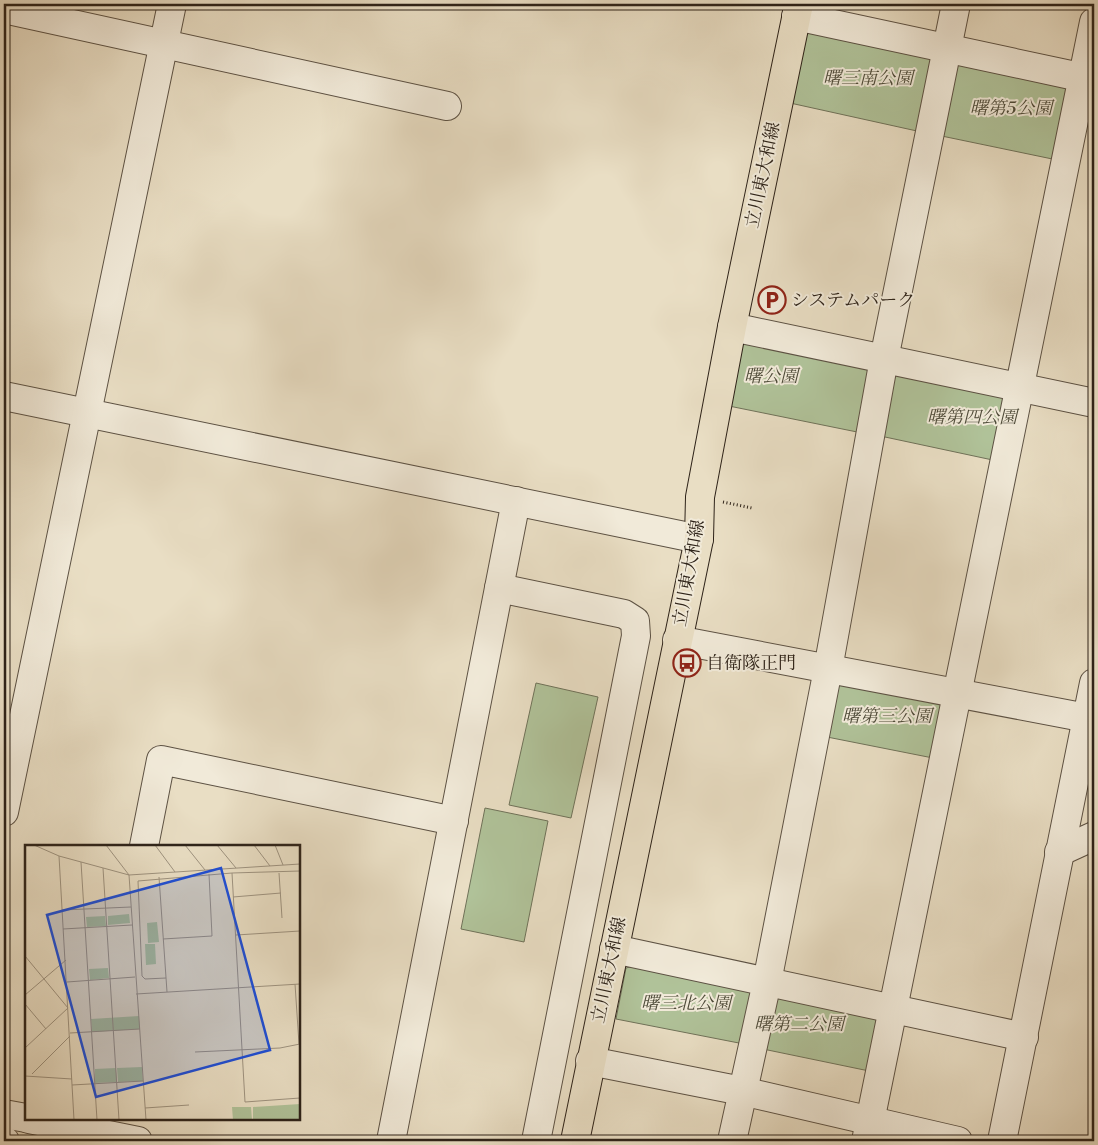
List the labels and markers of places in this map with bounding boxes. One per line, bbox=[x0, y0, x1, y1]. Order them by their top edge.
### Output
parking icon: システムパーク bbox=[757, 285, 787, 315]
place label: システムパーク bbox=[791, 289, 915, 312]
bus stop icon: 自衛隊正門 bbox=[672, 648, 702, 678]
place label: 自衛隊正門 bbox=[706, 652, 796, 675]

